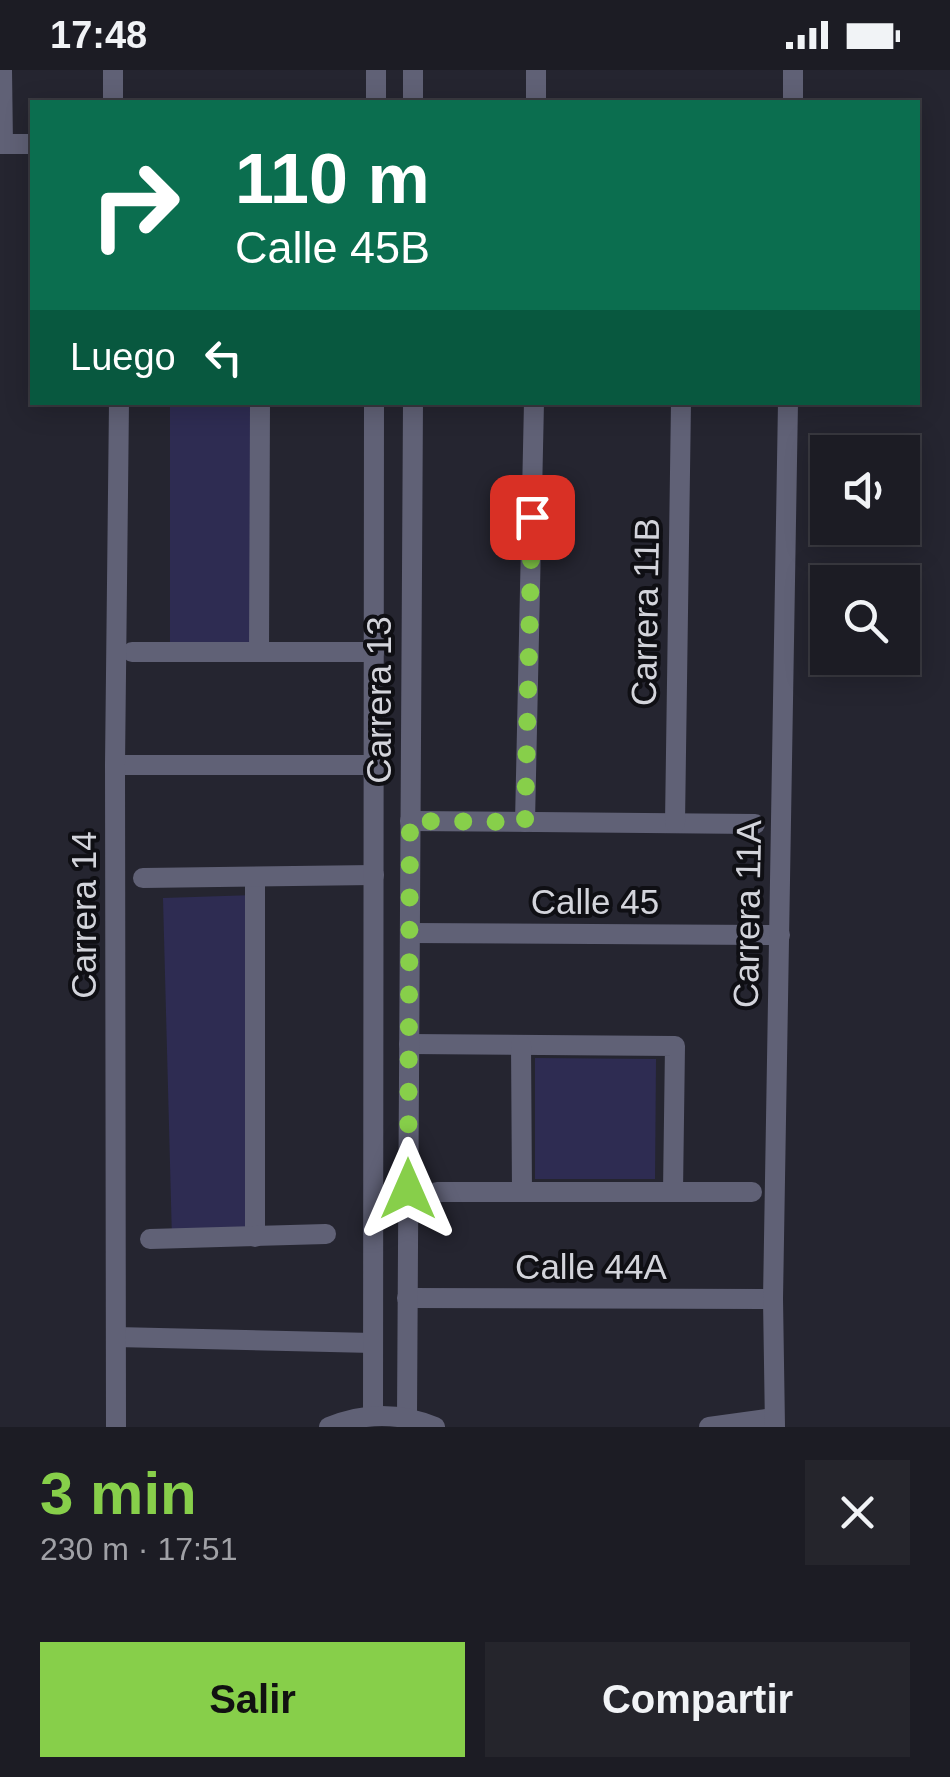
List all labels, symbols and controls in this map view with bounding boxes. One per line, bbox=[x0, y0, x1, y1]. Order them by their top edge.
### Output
text: 17:48 bbox=[50, 14, 147, 56]
icon: right bbox=[70, 140, 200, 270]
text: 110 m bbox=[235, 140, 430, 218]
text: Calle 45B bbox=[235, 222, 430, 273]
icon: left bbox=[196, 330, 251, 385]
text: Luego bbox=[70, 336, 176, 378]
map controls bbox=[810, 435, 920, 675]
button: sound bbox=[810, 435, 920, 545]
pin bbox=[490, 475, 575, 560]
icon: arrive bbox=[505, 490, 560, 545]
street label: Carrera 11B bbox=[624, 518, 666, 706]
button: search bbox=[810, 565, 920, 675]
street label: Carrera 13 bbox=[359, 616, 398, 784]
street label: Carrera 11A bbox=[726, 819, 768, 1008]
street label: Carrera 14 bbox=[64, 831, 103, 999]
street label: Calle 45 bbox=[531, 882, 659, 921]
position arrow bbox=[356, 1137, 460, 1241]
street label: Calle 44A bbox=[515, 1247, 668, 1286]
text: 3 min bbox=[40, 1460, 197, 1527]
button: close bbox=[805, 1460, 910, 1565]
text: 230 m · 17:51 bbox=[40, 1531, 237, 1567]
button: Salir bbox=[40, 1642, 465, 1757]
button: Compartir bbox=[485, 1642, 910, 1757]

